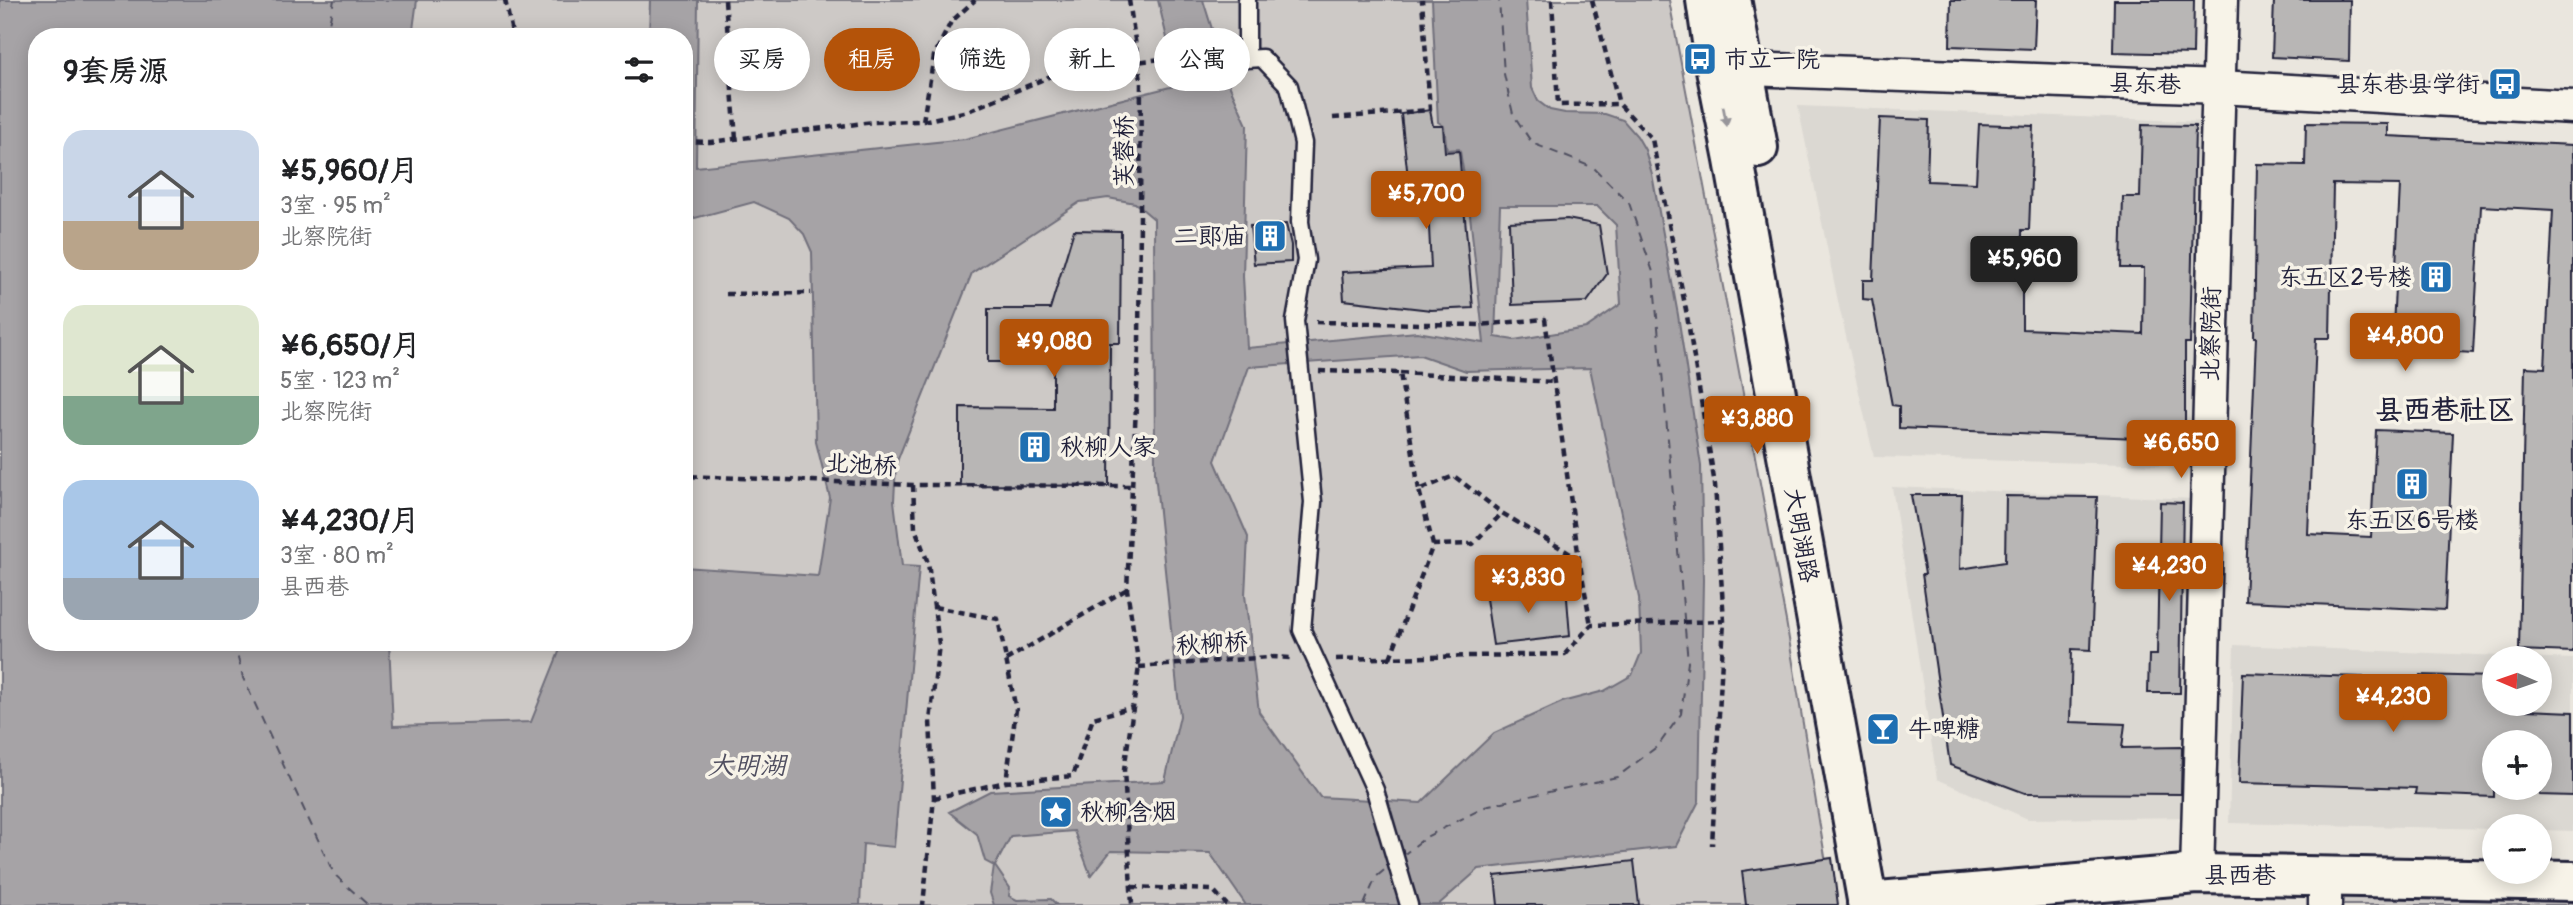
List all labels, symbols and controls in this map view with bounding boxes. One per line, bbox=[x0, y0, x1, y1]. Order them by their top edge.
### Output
chip: 买房 bbox=[714, 28, 810, 91]
chip: 租房 bbox=[824, 28, 920, 91]
chip: 筛选 bbox=[934, 28, 1030, 91]
chip: 新上 bbox=[1044, 28, 1140, 91]
chip: 公寓 bbox=[1154, 28, 1250, 91]
bus stop icon: 市立一院 bbox=[1681, 40, 1719, 78]
place label: 市立一院 bbox=[1724, 45, 1820, 74]
icon: filters bbox=[620, 51, 658, 89]
text: 9套房源 bbox=[63, 53, 168, 90]
bus stop icon: 县东巷县学街 bbox=[2486, 65, 2524, 103]
street label: 县东巷 bbox=[2109, 68, 2181, 100]
place label: 县东巷县学街 bbox=[2336, 70, 2480, 99]
one-way arrow bbox=[1720, 105, 1731, 127]
street label: 芙蓉桥 bbox=[1110, 115, 1139, 187]
text: ¥5,960/月 bbox=[280, 152, 419, 189]
icon: home bbox=[119, 158, 203, 242]
pin: ¥5,700 bbox=[1369, 172, 1483, 231]
text: ¥5,700 bbox=[1387, 179, 1465, 208]
text: 3室 · 95 m² bbox=[280, 191, 391, 220]
building icon: 二郎庙 bbox=[1251, 217, 1289, 255]
text: 北察院街 bbox=[280, 222, 372, 251]
place label: 二郎庙 bbox=[1174, 222, 1246, 251]
pin: ¥5,960 bbox=[1967, 236, 2081, 296]
text: ¥5,960 bbox=[1986, 244, 2062, 273]
building icon: 东五区2号楼 bbox=[2417, 258, 2455, 296]
place label: 东五区2号楼 bbox=[2279, 263, 2412, 292]
street label: 北察院街 bbox=[2196, 286, 2226, 382]
pin: ¥4,800 bbox=[2348, 314, 2462, 373]
pin: ¥9,080 bbox=[997, 320, 1111, 379]
text: ¥4,800 bbox=[2366, 321, 2444, 350]
text: ¥6,650/月 bbox=[280, 327, 421, 364]
text: ¥9,080 bbox=[1016, 327, 1092, 356]
icon: home bbox=[119, 333, 203, 417]
text: 5室 · 123 m² bbox=[280, 366, 400, 395]
district label: 县西巷社区 bbox=[2375, 393, 2515, 428]
pin: ¥3,880 bbox=[1700, 396, 1814, 456]
text: 北察院街 bbox=[280, 397, 372, 426]
text: ¥3,880 bbox=[1720, 404, 1794, 433]
pin: ¥6,650 bbox=[2124, 420, 2238, 480]
building icon: 秋柳人家 bbox=[1016, 428, 1054, 466]
text: ¥6,650 bbox=[2143, 428, 2219, 457]
place label: 秋柳人家 bbox=[1060, 433, 1156, 462]
street label: 北池桥 bbox=[824, 449, 898, 481]
building icon: 东五区6号楼 bbox=[2393, 465, 2431, 503]
street label: 大明湖路 bbox=[1778, 485, 1824, 585]
text: ¥4,230/月 bbox=[280, 502, 420, 539]
place label: 东五区6号楼 bbox=[2345, 506, 2479, 535]
icon: home bbox=[119, 508, 203, 592]
text: 3室 · 80 m² bbox=[280, 541, 394, 570]
pin: ¥4,230 bbox=[2112, 544, 2226, 603]
text: ¥4,230 bbox=[2131, 551, 2207, 580]
pin: ¥3,830 bbox=[1471, 556, 1585, 615]
text: ¥3,830 bbox=[1491, 563, 1565, 592]
text: 县西巷 bbox=[280, 572, 349, 601]
street label: 秋柳桥 bbox=[1175, 627, 1249, 661]
north arrow bbox=[2482, 646, 2552, 716]
map controls bbox=[2482, 646, 2552, 884]
pin: ¥4,230 bbox=[2336, 674, 2450, 734]
text: ¥4,230 bbox=[2355, 682, 2431, 711]
bar icon: 牛啤糖 bbox=[1864, 710, 1902, 748]
place label: 牛啤糖 bbox=[1908, 715, 1980, 744]
button: + bbox=[2482, 730, 2552, 800]
water label: 大明湖 bbox=[708, 750, 789, 782]
place icon: 秋柳含烟 bbox=[1037, 793, 1075, 831]
place label: 秋柳含烟 bbox=[1080, 798, 1176, 827]
button: − bbox=[2482, 814, 2552, 884]
street label: 县西巷 bbox=[2204, 861, 2276, 890]

